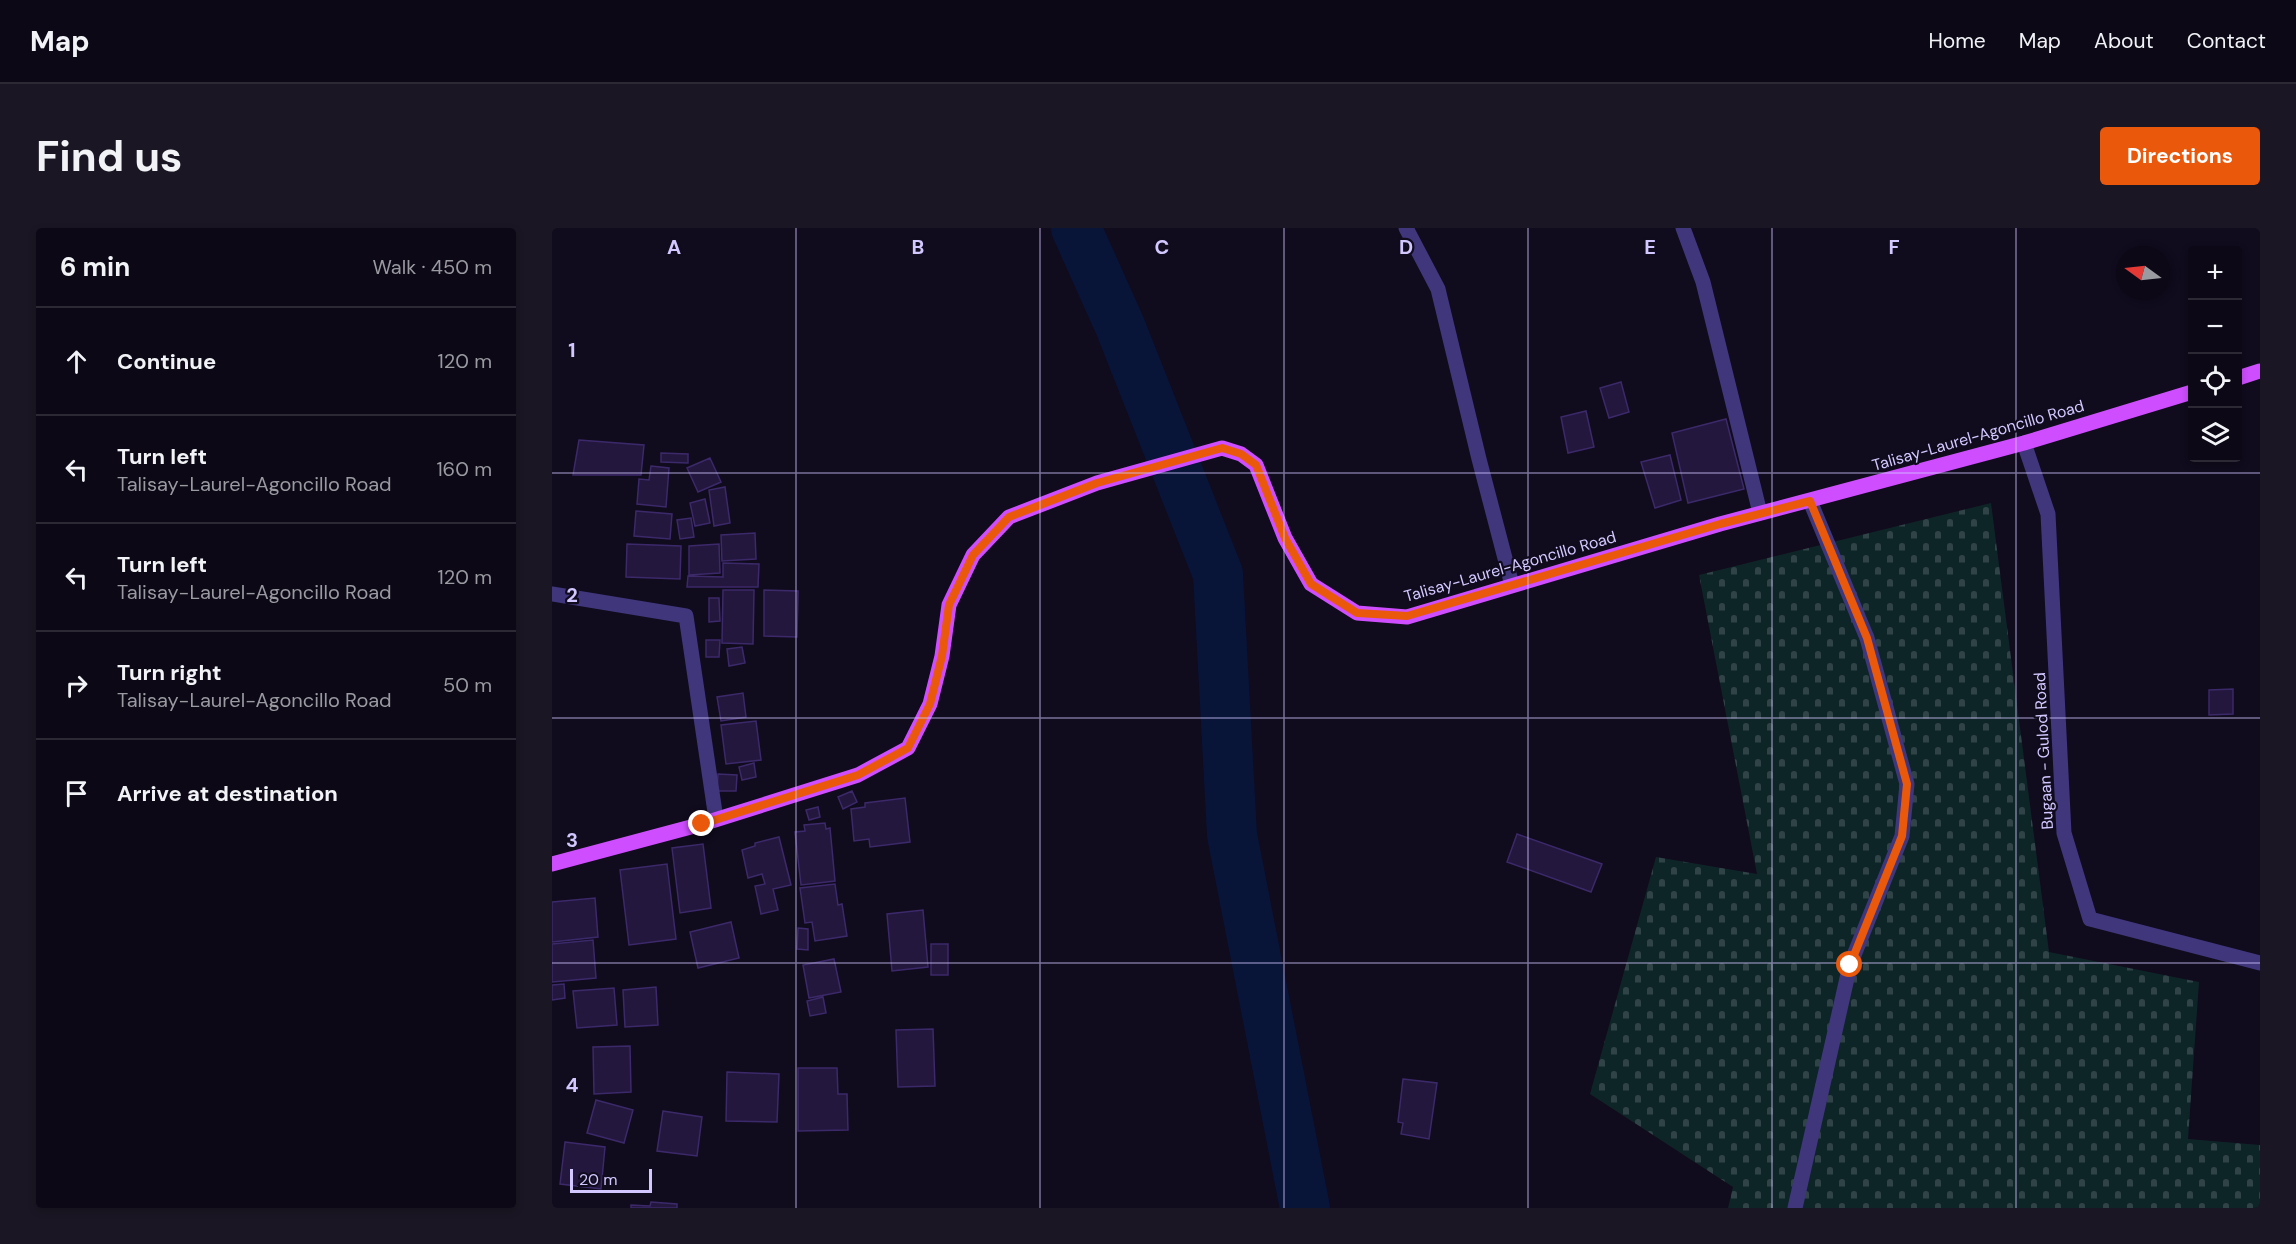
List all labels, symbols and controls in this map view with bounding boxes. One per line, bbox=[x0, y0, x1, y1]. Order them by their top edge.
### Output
text: Map bbox=[30, 23, 90, 60]
text: Home bbox=[1928, 27, 1986, 55]
text: Map bbox=[2019, 27, 2061, 55]
text: About bbox=[2094, 27, 2154, 55]
text: Contact bbox=[2187, 27, 2266, 55]
button: Directions bbox=[2100, 127, 2260, 185]
text: Find us bbox=[36, 129, 182, 184]
text: A bbox=[667, 234, 681, 260]
text: B bbox=[912, 234, 924, 260]
text: C bbox=[1155, 234, 1169, 260]
text: D bbox=[1399, 234, 1413, 260]
text: E bbox=[1644, 234, 1656, 260]
text: F bbox=[1888, 234, 1900, 260]
north arrow bbox=[2116, 246, 2170, 300]
map controls bbox=[2188, 246, 2242, 462]
button: + bbox=[2188, 246, 2242, 300]
text: 6 min bbox=[60, 250, 130, 284]
text: Walk · 450 m bbox=[372, 254, 492, 280]
button: − bbox=[2188, 300, 2242, 354]
text: 1 bbox=[568, 337, 576, 363]
icon: ahead bbox=[60, 345, 93, 378]
text: Continue bbox=[117, 347, 216, 376]
text: 120 m bbox=[438, 348, 492, 374]
button: locate bbox=[2188, 354, 2242, 408]
street label: Talisay-Laurel-Agoncillo Road bbox=[1870, 395, 2087, 476]
button: layers bbox=[2188, 408, 2242, 462]
text: Turn left bbox=[117, 442, 207, 471]
icon: left bbox=[60, 453, 93, 486]
text: 160 m bbox=[436, 456, 492, 482]
text: Talisay-Laurel-Agoncillo Road bbox=[117, 471, 392, 497]
street label: Talisay-Laurel-Agoncillo Road bbox=[1402, 526, 1619, 607]
text: Turn left bbox=[117, 550, 207, 579]
icon: left bbox=[60, 561, 93, 594]
text: 120 m bbox=[438, 564, 492, 590]
text: Talisay-Laurel-Agoncillo Road bbox=[117, 579, 392, 605]
text: 2 bbox=[566, 582, 578, 608]
text: Turn right bbox=[117, 658, 222, 687]
icon: right bbox=[60, 669, 93, 702]
text: 50 m bbox=[443, 672, 492, 698]
street label: Bugaan - Gulod Road bbox=[2029, 672, 2058, 830]
text: Talisay-Laurel-Agoncillo Road bbox=[117, 687, 392, 713]
icon: arrive bbox=[60, 777, 93, 810]
text: Arrive at destination bbox=[117, 779, 338, 808]
route end bbox=[688, 810, 714, 836]
text: 3 bbox=[566, 827, 578, 853]
route start bbox=[1836, 951, 1862, 977]
text: 4 bbox=[566, 1072, 579, 1098]
scale bar bbox=[570, 1166, 652, 1194]
text: 20 m bbox=[579, 1169, 618, 1190]

